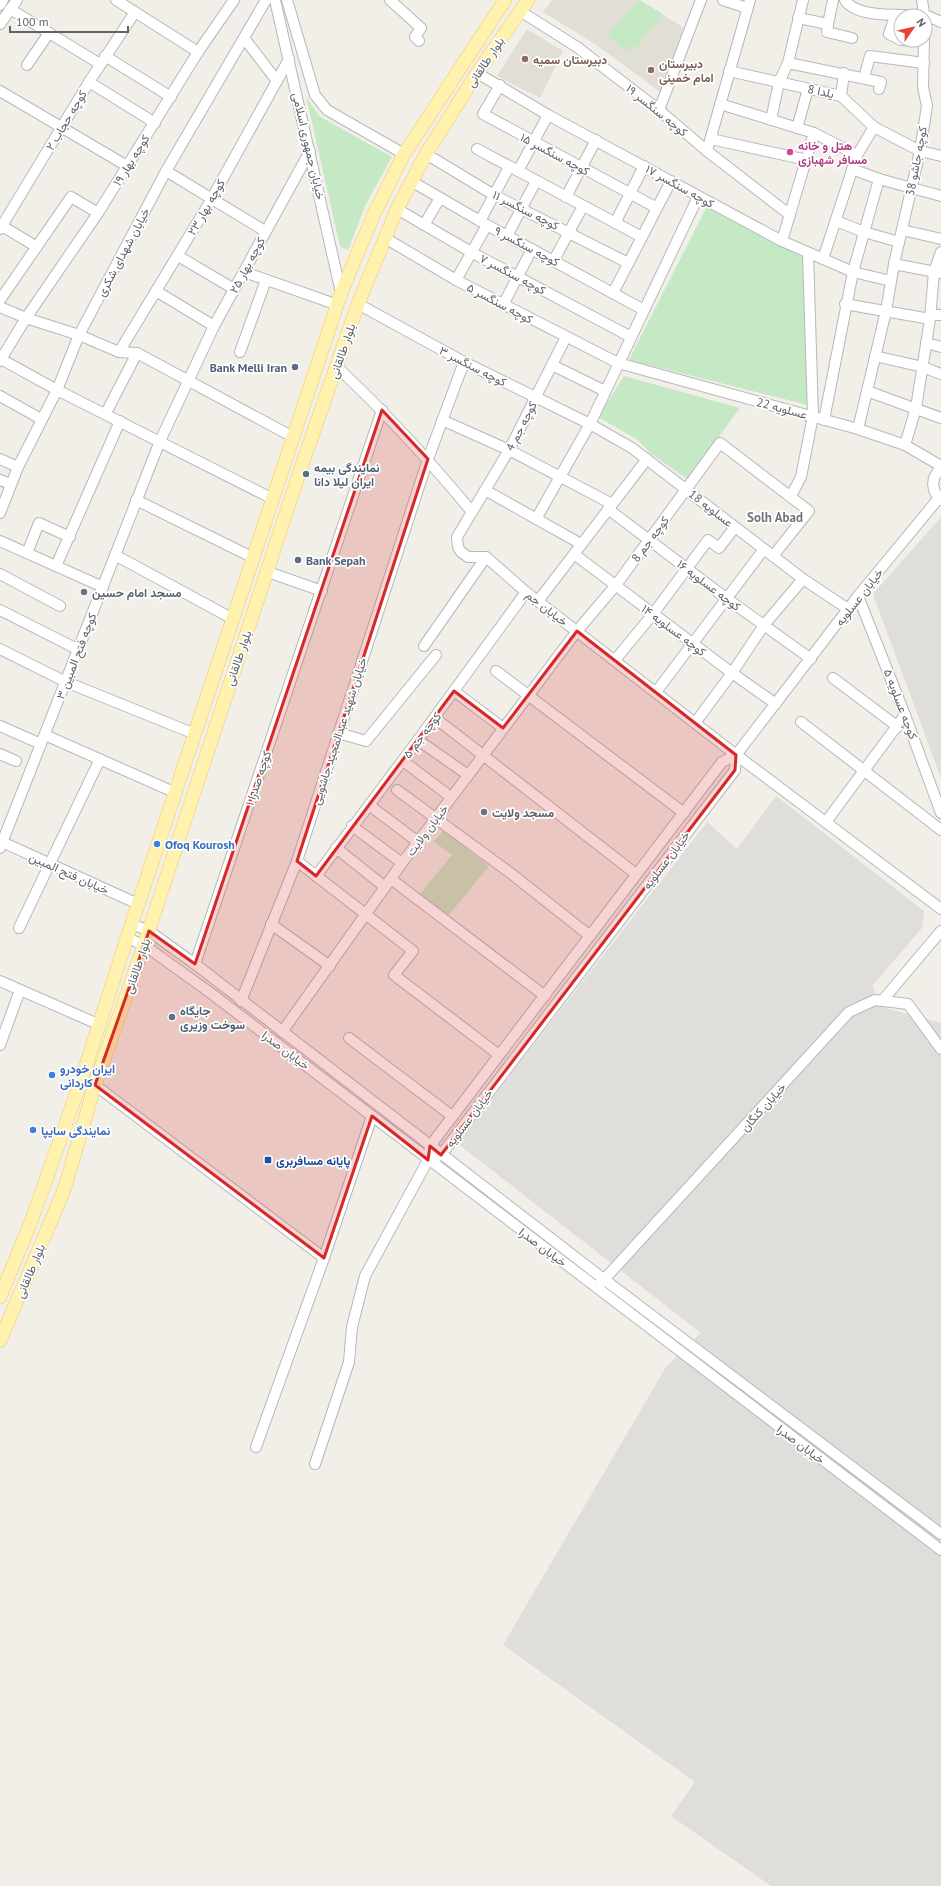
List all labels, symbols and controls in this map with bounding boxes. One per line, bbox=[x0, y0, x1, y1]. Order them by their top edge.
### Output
scale bar bbox=[10, 8, 128, 34]
north arrow bbox=[893, 8, 933, 48]
text: 100 m bbox=[16, 14, 49, 29]
text: N bbox=[913, 15, 929, 29]
street label: بلوار طالقانی bbox=[463, 34, 508, 91]
place label: دبیرستان سمیه bbox=[533, 52, 607, 68]
marker: دبیرستان سمیه bbox=[520, 54, 530, 64]
place label: دبیرستان امام خمینی bbox=[659, 56, 714, 86]
marker: دبیرستان امام خمینی bbox=[646, 65, 656, 75]
street label: کوچه سنگسر ۱۹ bbox=[623, 81, 691, 140]
street label: یلدا 8 bbox=[806, 81, 836, 101]
street label: کوچه حجاب ۲ bbox=[42, 87, 91, 153]
street label: خیابان جمهوری اسلامی bbox=[288, 91, 329, 201]
street label: کوچه جاشو 38 bbox=[902, 125, 931, 197]
street label: کوچه سنگسر ۱۵ bbox=[517, 129, 592, 179]
street label: کوچه بهار ۱۹ bbox=[109, 132, 153, 189]
place label: هتل و خانه مسافر شهبازی bbox=[798, 138, 868, 168]
marker: هتل و خانه مسافر شهبازی bbox=[785, 147, 795, 157]
street label: کوچه سنگسر ۱۷ bbox=[643, 161, 717, 212]
street label: کوچه بهار ۲۳ bbox=[184, 176, 229, 238]
street label: کوچه سنگسر ۱۱ bbox=[490, 187, 562, 234]
street label: خیابان شهدای شکری bbox=[93, 205, 154, 299]
street label: کوچه سنگسر ۹ bbox=[491, 223, 562, 270]
street label: کوچه بهار ۲۵ bbox=[226, 234, 269, 296]
street label: کوچه سنگسر ۷ bbox=[477, 250, 549, 299]
street label: کوچه سنگسر ۵ bbox=[464, 279, 536, 328]
street label: بلوار طالقانی bbox=[326, 321, 359, 381]
street label: کوچه سنگسر ۳ bbox=[436, 343, 509, 390]
place label: Bank Melli Iran bbox=[210, 360, 287, 375]
marker: Bank Melli Iran bbox=[290, 362, 300, 372]
street label: عسلویه 22 bbox=[755, 394, 809, 423]
street label: کوچه جم 4 bbox=[502, 399, 541, 454]
place label: نمایندگی بیمه ایران لیلا دانا bbox=[314, 460, 380, 490]
marker: نمایندگی بیمه ایران لیلا دانا bbox=[301, 469, 311, 479]
street label: عسلویه 18 bbox=[685, 486, 736, 531]
district label: Solh Abad bbox=[747, 509, 803, 526]
street label: کوچه جم 8 bbox=[628, 513, 673, 565]
place label: Bank Sepah bbox=[306, 553, 366, 568]
marker: Bank Sepah bbox=[293, 555, 303, 565]
street label: کوچه عسلویه ۱۶ bbox=[673, 556, 744, 615]
street label: خیابان عسلویه bbox=[832, 565, 887, 629]
place label: مسجد امام حسین bbox=[92, 585, 182, 601]
marker: مسجد امام حسین bbox=[79, 587, 89, 597]
street label: خیابان جم bbox=[522, 587, 571, 630]
street label: کوچه عسلویه ۱۴ bbox=[638, 601, 709, 660]
street label: کوچه فتح المبین ۳ bbox=[53, 611, 101, 702]
street label: بلوار طالقانی bbox=[222, 628, 255, 688]
street label: خیابان شهید عبدالمجید جاشویی bbox=[308, 655, 371, 807]
street label: کوچه عسلویه ۵ bbox=[880, 667, 921, 742]
street label: کوچه جم ۵ bbox=[400, 709, 445, 762]
street label: کوچه صدرا ۱ bbox=[242, 748, 275, 808]
street label: خیابان ولایت bbox=[403, 801, 452, 859]
place label: مسجد ولایت bbox=[492, 805, 555, 821]
marker: مسجد ولایت bbox=[479, 807, 489, 817]
street label: خیابان عسلویه bbox=[639, 828, 694, 893]
place label: Ofoq Kourosh bbox=[165, 837, 235, 852]
marker: Ofoq Kourosh bbox=[152, 839, 162, 849]
street label: خیابان فتح المبین bbox=[26, 849, 111, 899]
street label: بلوار طالقانی bbox=[121, 936, 154, 996]
place label: جایگاه سوخت وزیری bbox=[180, 1003, 245, 1033]
marker: جایگاه سوخت وزیری bbox=[167, 1012, 177, 1022]
street label: خیابان صدرا bbox=[259, 1027, 313, 1074]
place label: ایران خودرو کاردانی bbox=[60, 1061, 115, 1091]
marker: ایران خودرو کاردانی bbox=[47, 1070, 57, 1080]
street label: خیابان کنگان bbox=[737, 1080, 789, 1134]
street label: خیابان عسلویه bbox=[442, 1086, 497, 1151]
place label: نمایندگی سایپا bbox=[41, 1123, 111, 1139]
marker: نمایندگی سایپا bbox=[28, 1125, 38, 1135]
place label: پایانه مسافربری bbox=[276, 1153, 351, 1169]
marker: پایانه مسافربری bbox=[263, 1155, 273, 1165]
street label: خیابان صدرا bbox=[516, 1224, 570, 1271]
street label: بلوار طالقانی bbox=[12, 1242, 49, 1301]
street label: خیابان صدرا bbox=[774, 1421, 828, 1468]

